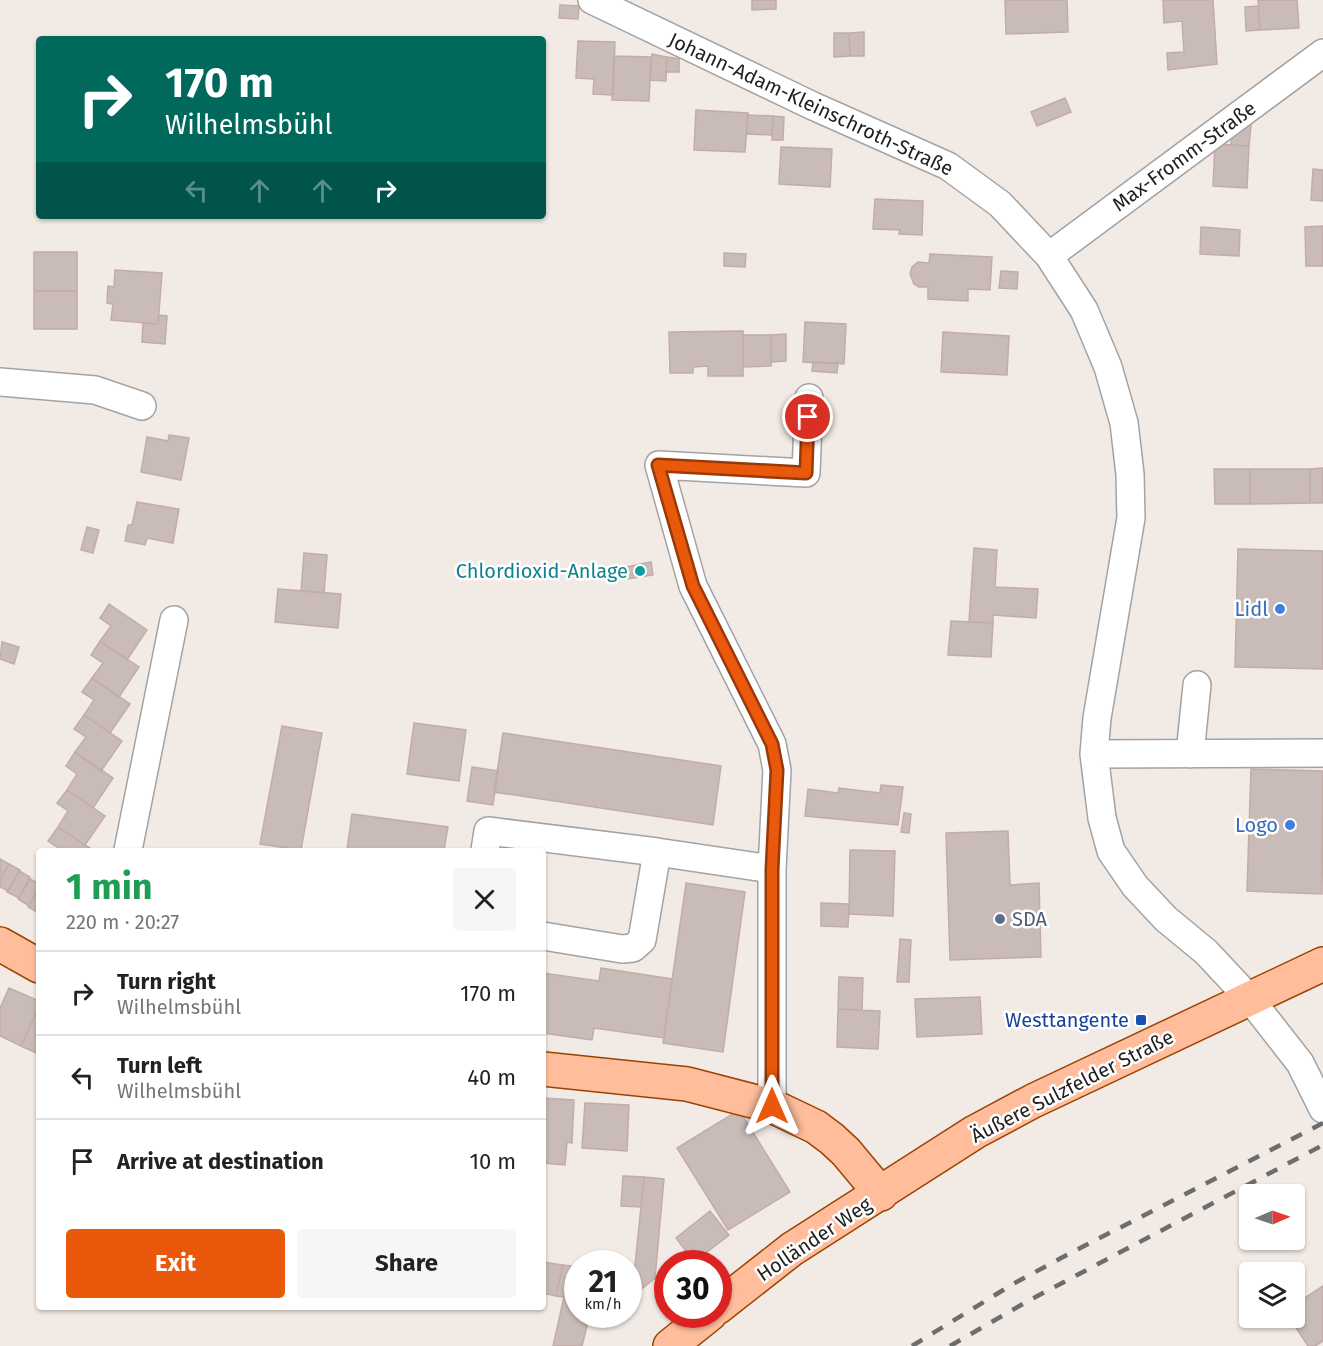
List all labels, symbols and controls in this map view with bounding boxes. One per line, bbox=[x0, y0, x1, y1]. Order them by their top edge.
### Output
street label: Johann-Adam-Kleinschroth-Straße bbox=[665, 27, 957, 181]
text: 170 m bbox=[165, 58, 274, 108]
icon: right bbox=[66, 60, 144, 138]
street label: Max-Fromm-Straße bbox=[1107, 96, 1261, 216]
text: Wilhelmsbühl bbox=[165, 109, 333, 141]
icon: left bbox=[180, 174, 213, 207]
icon: ahead bbox=[243, 174, 276, 207]
icon: ahead bbox=[306, 174, 339, 207]
icon: right bbox=[369, 174, 402, 207]
pin bbox=[782, 391, 833, 442]
icon: arrive bbox=[791, 400, 824, 433]
place label: Chlordioxid-Anlage bbox=[456, 559, 628, 583]
marker: Chlordioxid-Anlage bbox=[633, 564, 647, 578]
place label: Lidl bbox=[1235, 597, 1268, 621]
marker: Lidl bbox=[1273, 602, 1287, 616]
place label: Logo bbox=[1235, 813, 1278, 837]
marker: Logo bbox=[1283, 818, 1297, 832]
text: 1 min bbox=[66, 865, 153, 909]
button: close bbox=[453, 868, 516, 931]
place label: SDA bbox=[1012, 907, 1048, 931]
text: 220 m · 20:27 bbox=[66, 910, 179, 934]
marker: SDA bbox=[993, 912, 1007, 926]
text: Turn right bbox=[117, 968, 216, 995]
icon: right bbox=[66, 977, 99, 1010]
text: 170 m bbox=[460, 980, 516, 1007]
text: Wilhelmsbühl bbox=[117, 995, 241, 1019]
place label: Westtangente bbox=[1005, 1008, 1129, 1032]
marker: Westtangente bbox=[1134, 1013, 1148, 1027]
street label: Äußere Sulzfelder Straße bbox=[967, 1024, 1177, 1148]
text: Turn left bbox=[117, 1052, 202, 1079]
icon: left bbox=[66, 1061, 99, 1094]
text: 40 m bbox=[467, 1064, 516, 1091]
position arrow bbox=[740, 1074, 804, 1138]
text: Wilhelmsbühl bbox=[117, 1079, 241, 1103]
icon: arrive bbox=[66, 1145, 99, 1178]
text: Arrive at destination bbox=[117, 1148, 324, 1175]
text: 10 m bbox=[470, 1148, 516, 1175]
north arrow bbox=[1239, 1184, 1305, 1250]
map controls bbox=[1239, 1184, 1305, 1328]
street label: Holländer Weg bbox=[752, 1192, 876, 1286]
button: Exit bbox=[66, 1229, 285, 1298]
button: Share bbox=[297, 1229, 516, 1298]
speed limit sign: 30 bbox=[654, 1250, 732, 1328]
button: layers bbox=[1239, 1262, 1305, 1328]
text: 21 bbox=[589, 1264, 617, 1300]
text: km/h bbox=[584, 1295, 622, 1313]

